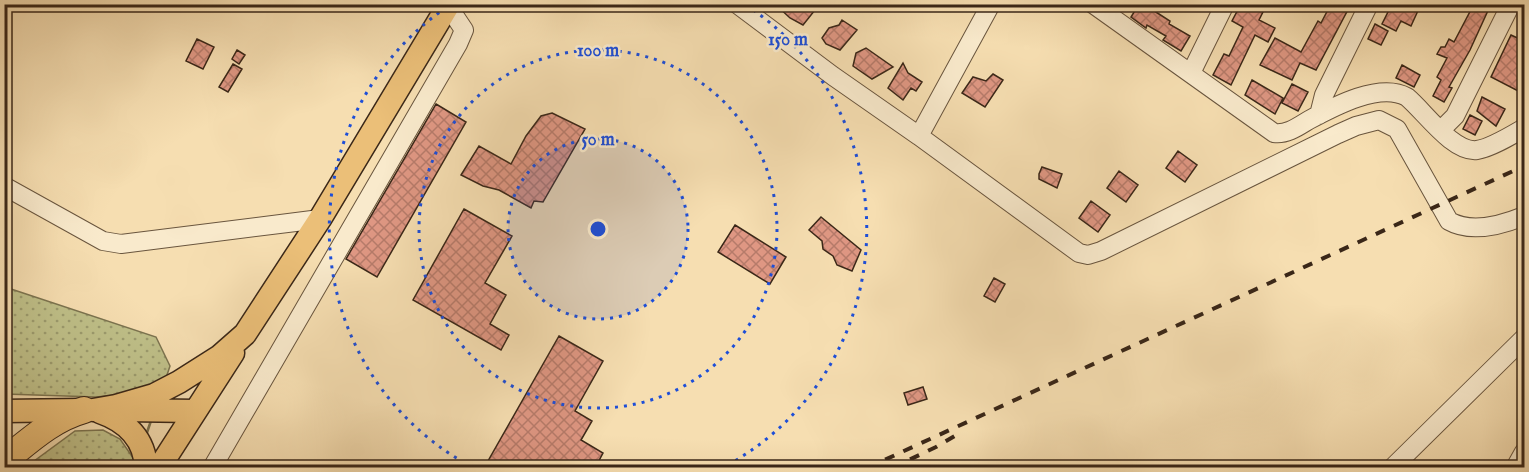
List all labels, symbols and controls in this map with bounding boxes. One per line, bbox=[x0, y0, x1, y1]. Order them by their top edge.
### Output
text: 150 m bbox=[768, 29, 808, 52]
text: 100 m bbox=[577, 40, 619, 63]
text: 50 m bbox=[581, 129, 615, 152]
centre of rings bbox=[588, 219, 608, 239]

